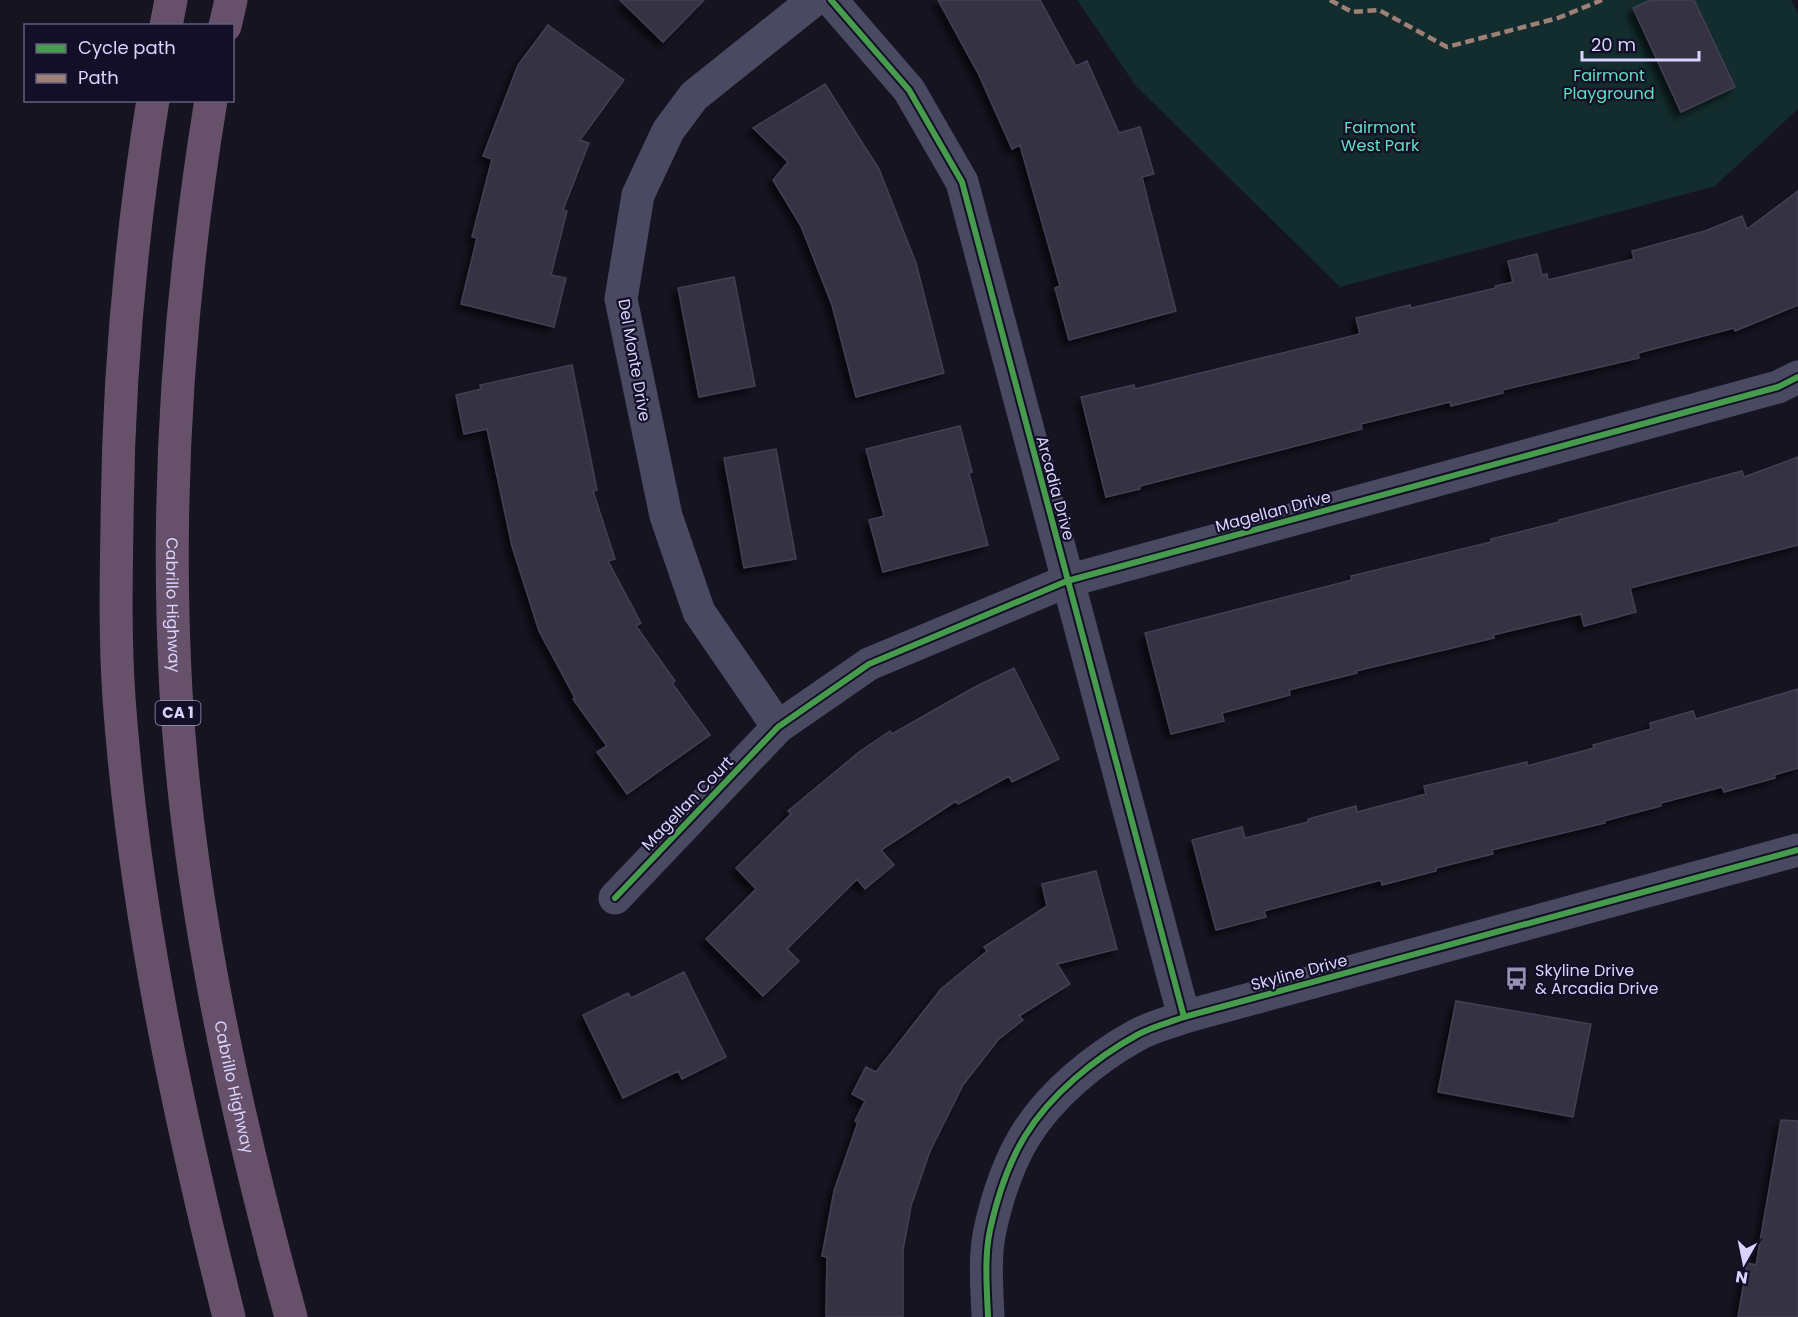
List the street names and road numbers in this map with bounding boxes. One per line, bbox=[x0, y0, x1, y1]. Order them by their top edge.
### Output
street label: Del Monte Drive bbox=[612, 297, 657, 423]
street label: Arcadia Drive bbox=[1031, 433, 1081, 543]
street label: Magellan Drive bbox=[1213, 485, 1333, 538]
street label: Cabrillo Highway bbox=[160, 537, 186, 673]
road number: CA 1 bbox=[156, 701, 201, 725]
street label: Magellan Court bbox=[636, 751, 739, 856]
street label: Skyline Drive bbox=[1248, 949, 1350, 996]
street label: Cabrillo Highway bbox=[208, 1019, 260, 1156]

